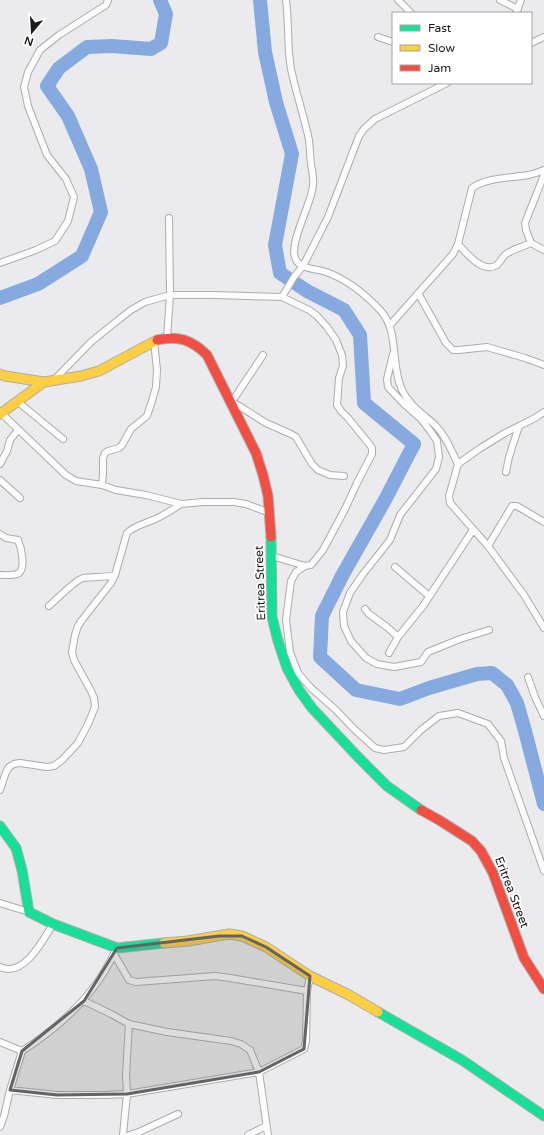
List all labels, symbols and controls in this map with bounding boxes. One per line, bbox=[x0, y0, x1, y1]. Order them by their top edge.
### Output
north arrow bbox=[12, 12, 52, 52]
legend bbox=[392, 12, 532, 84]
text: Fast bbox=[428, 21, 452, 35]
text: N bbox=[23, 33, 35, 49]
text: Slow bbox=[428, 41, 455, 55]
text: Jam bbox=[428, 61, 451, 75]
street label: Eritrea Street bbox=[252, 545, 268, 621]
street label: Eritrea Street bbox=[492, 854, 532, 930]

